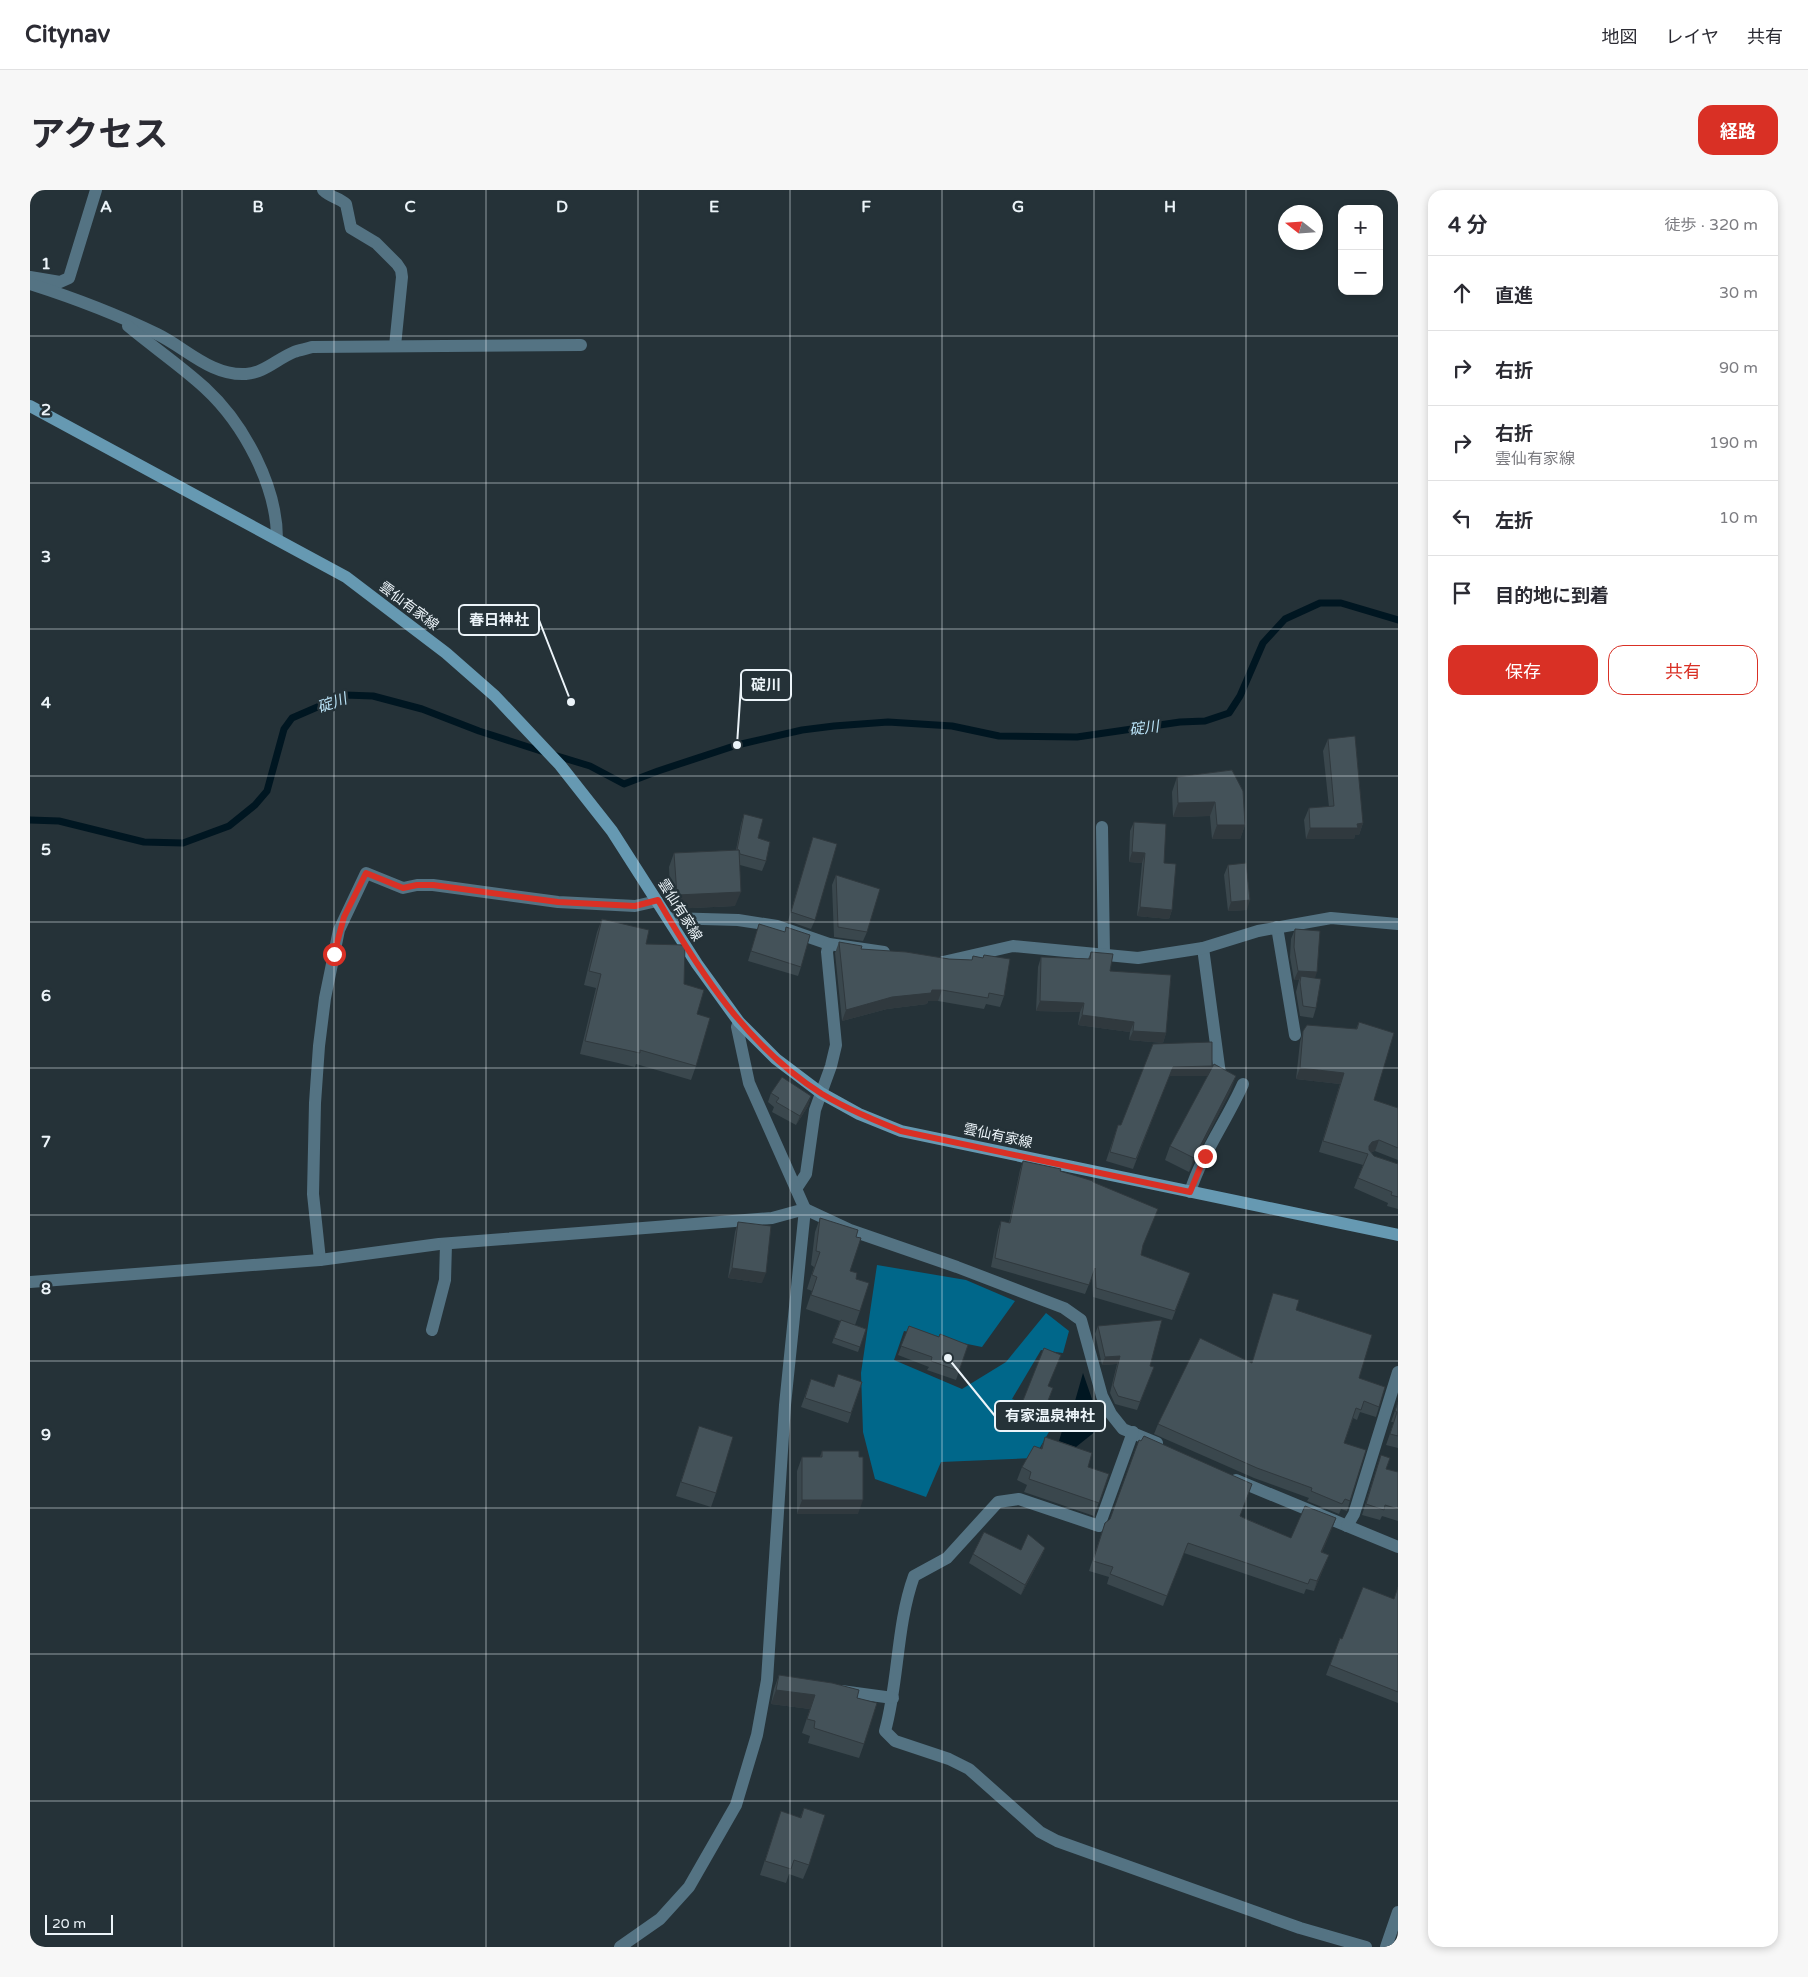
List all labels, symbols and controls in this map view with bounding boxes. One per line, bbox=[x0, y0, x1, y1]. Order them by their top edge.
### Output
text: Citynav bbox=[25, 20, 110, 49]
text: 地図 bbox=[1602, 26, 1638, 48]
text: レイヤ bbox=[1666, 26, 1719, 48]
text: 共有 bbox=[1747, 26, 1783, 48]
button: 経路 bbox=[1698, 105, 1778, 155]
text: アクセス bbox=[30, 114, 168, 156]
text: A bbox=[100, 197, 112, 217]
text: B bbox=[252, 197, 264, 217]
text: C bbox=[404, 197, 416, 217]
text: D bbox=[556, 197, 568, 217]
text: E bbox=[709, 197, 719, 217]
text: F bbox=[861, 197, 871, 217]
text: G bbox=[1012, 197, 1024, 217]
text: H bbox=[1164, 197, 1176, 217]
north arrow bbox=[1278, 205, 1323, 250]
map controls bbox=[1338, 205, 1383, 295]
button: + bbox=[1338, 205, 1383, 250]
text: 4 分 bbox=[1448, 213, 1488, 238]
text: 徒歩 · 320 m bbox=[1665, 215, 1758, 235]
button: − bbox=[1338, 250, 1383, 295]
text: 1 bbox=[41, 254, 51, 274]
icon: ahead bbox=[1448, 279, 1476, 307]
text: 30 m bbox=[1719, 283, 1758, 303]
text: 直進 bbox=[1495, 285, 1533, 307]
icon: right bbox=[1448, 354, 1476, 382]
text: 90 m bbox=[1719, 358, 1758, 378]
text: 右折 bbox=[1495, 360, 1533, 382]
text: 2 bbox=[41, 400, 51, 420]
text: 右折 bbox=[1495, 423, 1533, 445]
icon: right bbox=[1448, 429, 1476, 457]
text: 190 m bbox=[1709, 433, 1758, 453]
text: 雲仙有家線 bbox=[1495, 449, 1575, 469]
icon: left bbox=[1448, 504, 1476, 532]
text: 10 m bbox=[1719, 508, 1758, 528]
text: 左折 bbox=[1495, 510, 1533, 532]
text: 3 bbox=[41, 547, 51, 567]
street label: 雲仙有家線 bbox=[376, 578, 442, 634]
icon: arrive bbox=[1448, 579, 1476, 607]
text: 目的地に到着 bbox=[1495, 585, 1609, 607]
callout: 春日神社 bbox=[459, 605, 539, 635]
text: 春日神社 bbox=[469, 611, 529, 629]
button: 保存 bbox=[1448, 645, 1598, 695]
button: 共有 bbox=[1608, 645, 1758, 695]
callout: 碇川 bbox=[741, 670, 791, 700]
text: 碇川 bbox=[751, 676, 781, 694]
water label: 碇川 bbox=[315, 689, 351, 717]
text: 4 bbox=[41, 693, 51, 713]
water label: 碇川 bbox=[1128, 717, 1162, 739]
text: 5 bbox=[41, 840, 51, 860]
street label: 雲仙有家線 bbox=[654, 876, 706, 944]
route start bbox=[323, 943, 346, 966]
text: 6 bbox=[41, 986, 51, 1006]
street label: 雲仙有家線 bbox=[962, 1120, 1034, 1152]
text: 7 bbox=[41, 1132, 51, 1152]
route end bbox=[1194, 1145, 1217, 1168]
text: 8 bbox=[41, 1279, 51, 1299]
callout: 有家温泉神社 bbox=[995, 1401, 1105, 1431]
text: 有家温泉神社 bbox=[1005, 1407, 1095, 1425]
text: 9 bbox=[41, 1425, 51, 1445]
scale bar bbox=[45, 1912, 112, 1935]
text: 20 m bbox=[52, 1915, 86, 1932]

